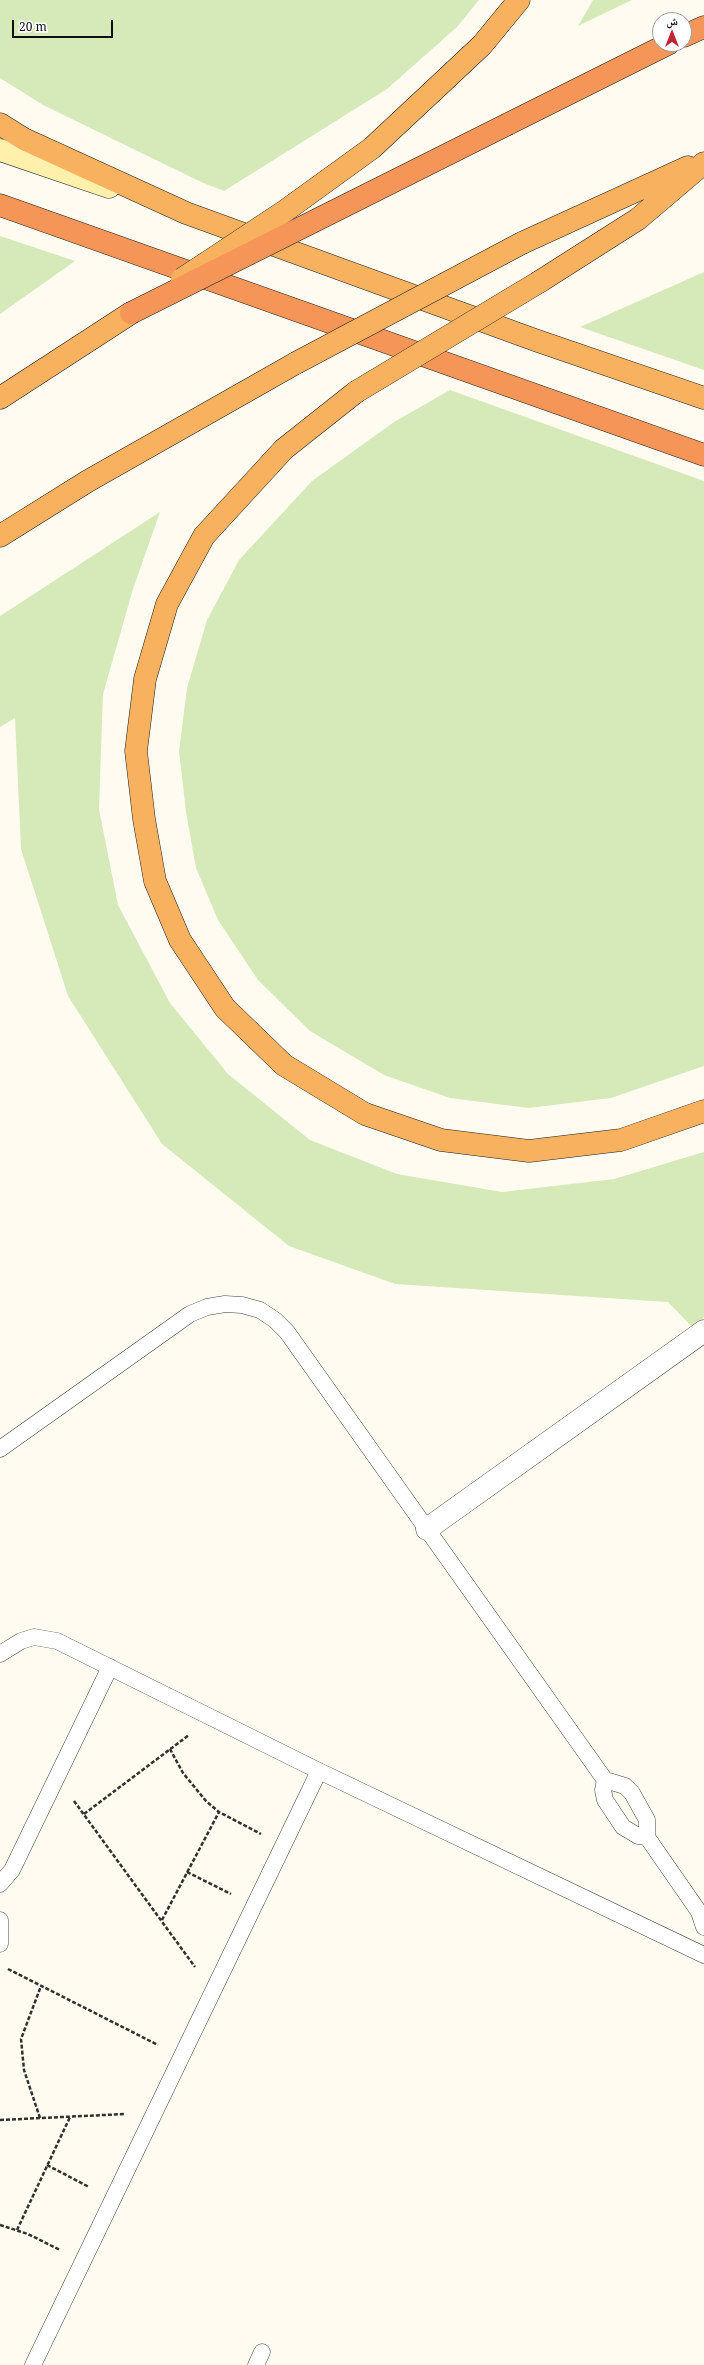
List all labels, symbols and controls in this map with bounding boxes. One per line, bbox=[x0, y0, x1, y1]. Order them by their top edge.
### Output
scale bar bbox=[14, 12, 115, 38]
north arrow bbox=[652, 12, 692, 52]
text: ش bbox=[666, 13, 678, 28]
text: 20 m bbox=[19, 18, 47, 35]

